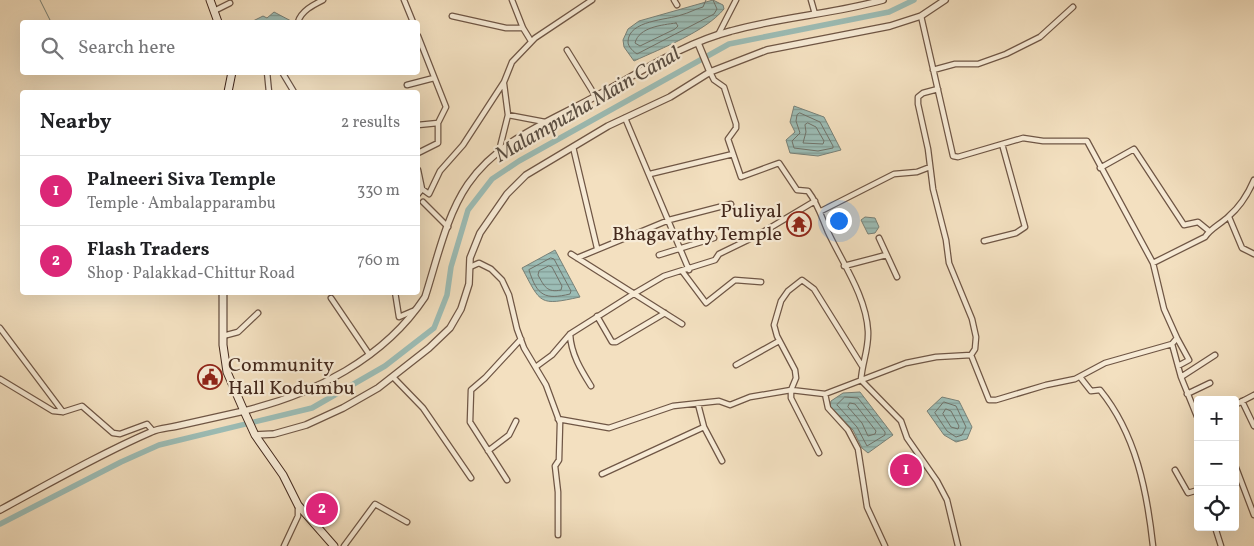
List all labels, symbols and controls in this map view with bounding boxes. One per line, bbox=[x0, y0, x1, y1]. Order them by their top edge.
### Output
search box bbox=[20, 20, 420, 75]
icon: search bbox=[38, 34, 66, 62]
text: Search here bbox=[78, 35, 175, 61]
water label: Malampuzha Main Canal bbox=[489, 40, 686, 170]
text: Nearby bbox=[40, 108, 111, 137]
text: 2 results bbox=[341, 112, 400, 134]
text: Palneeri Siva Temple bbox=[87, 167, 276, 193]
text: 1 bbox=[53, 180, 59, 202]
text: 330 m bbox=[357, 180, 400, 202]
text: Temple · Ambalapparambu bbox=[87, 193, 276, 215]
place label: Puliyal Bhagavathy Temple bbox=[612, 198, 782, 249]
your location bbox=[826, 208, 852, 234]
temple icon: Puliyal Bhagavathy Temple bbox=[786, 211, 812, 237]
text: Flash Traders bbox=[87, 237, 209, 263]
text: 2 bbox=[52, 250, 60, 272]
text: 760 m bbox=[357, 250, 400, 272]
text: Shop · Palakkad-Chittur Road bbox=[87, 263, 295, 285]
place label: Community Hall Kodumbu bbox=[228, 352, 355, 403]
public building icon: Community Hall Kodumbu bbox=[197, 364, 223, 390]
map controls bbox=[1194, 396, 1239, 531]
button: + bbox=[1194, 396, 1239, 441]
button: − bbox=[1194, 441, 1239, 486]
pin: 1 bbox=[890, 451, 922, 489]
button: locate bbox=[1194, 486, 1239, 531]
pin: 2 bbox=[306, 490, 338, 528]

